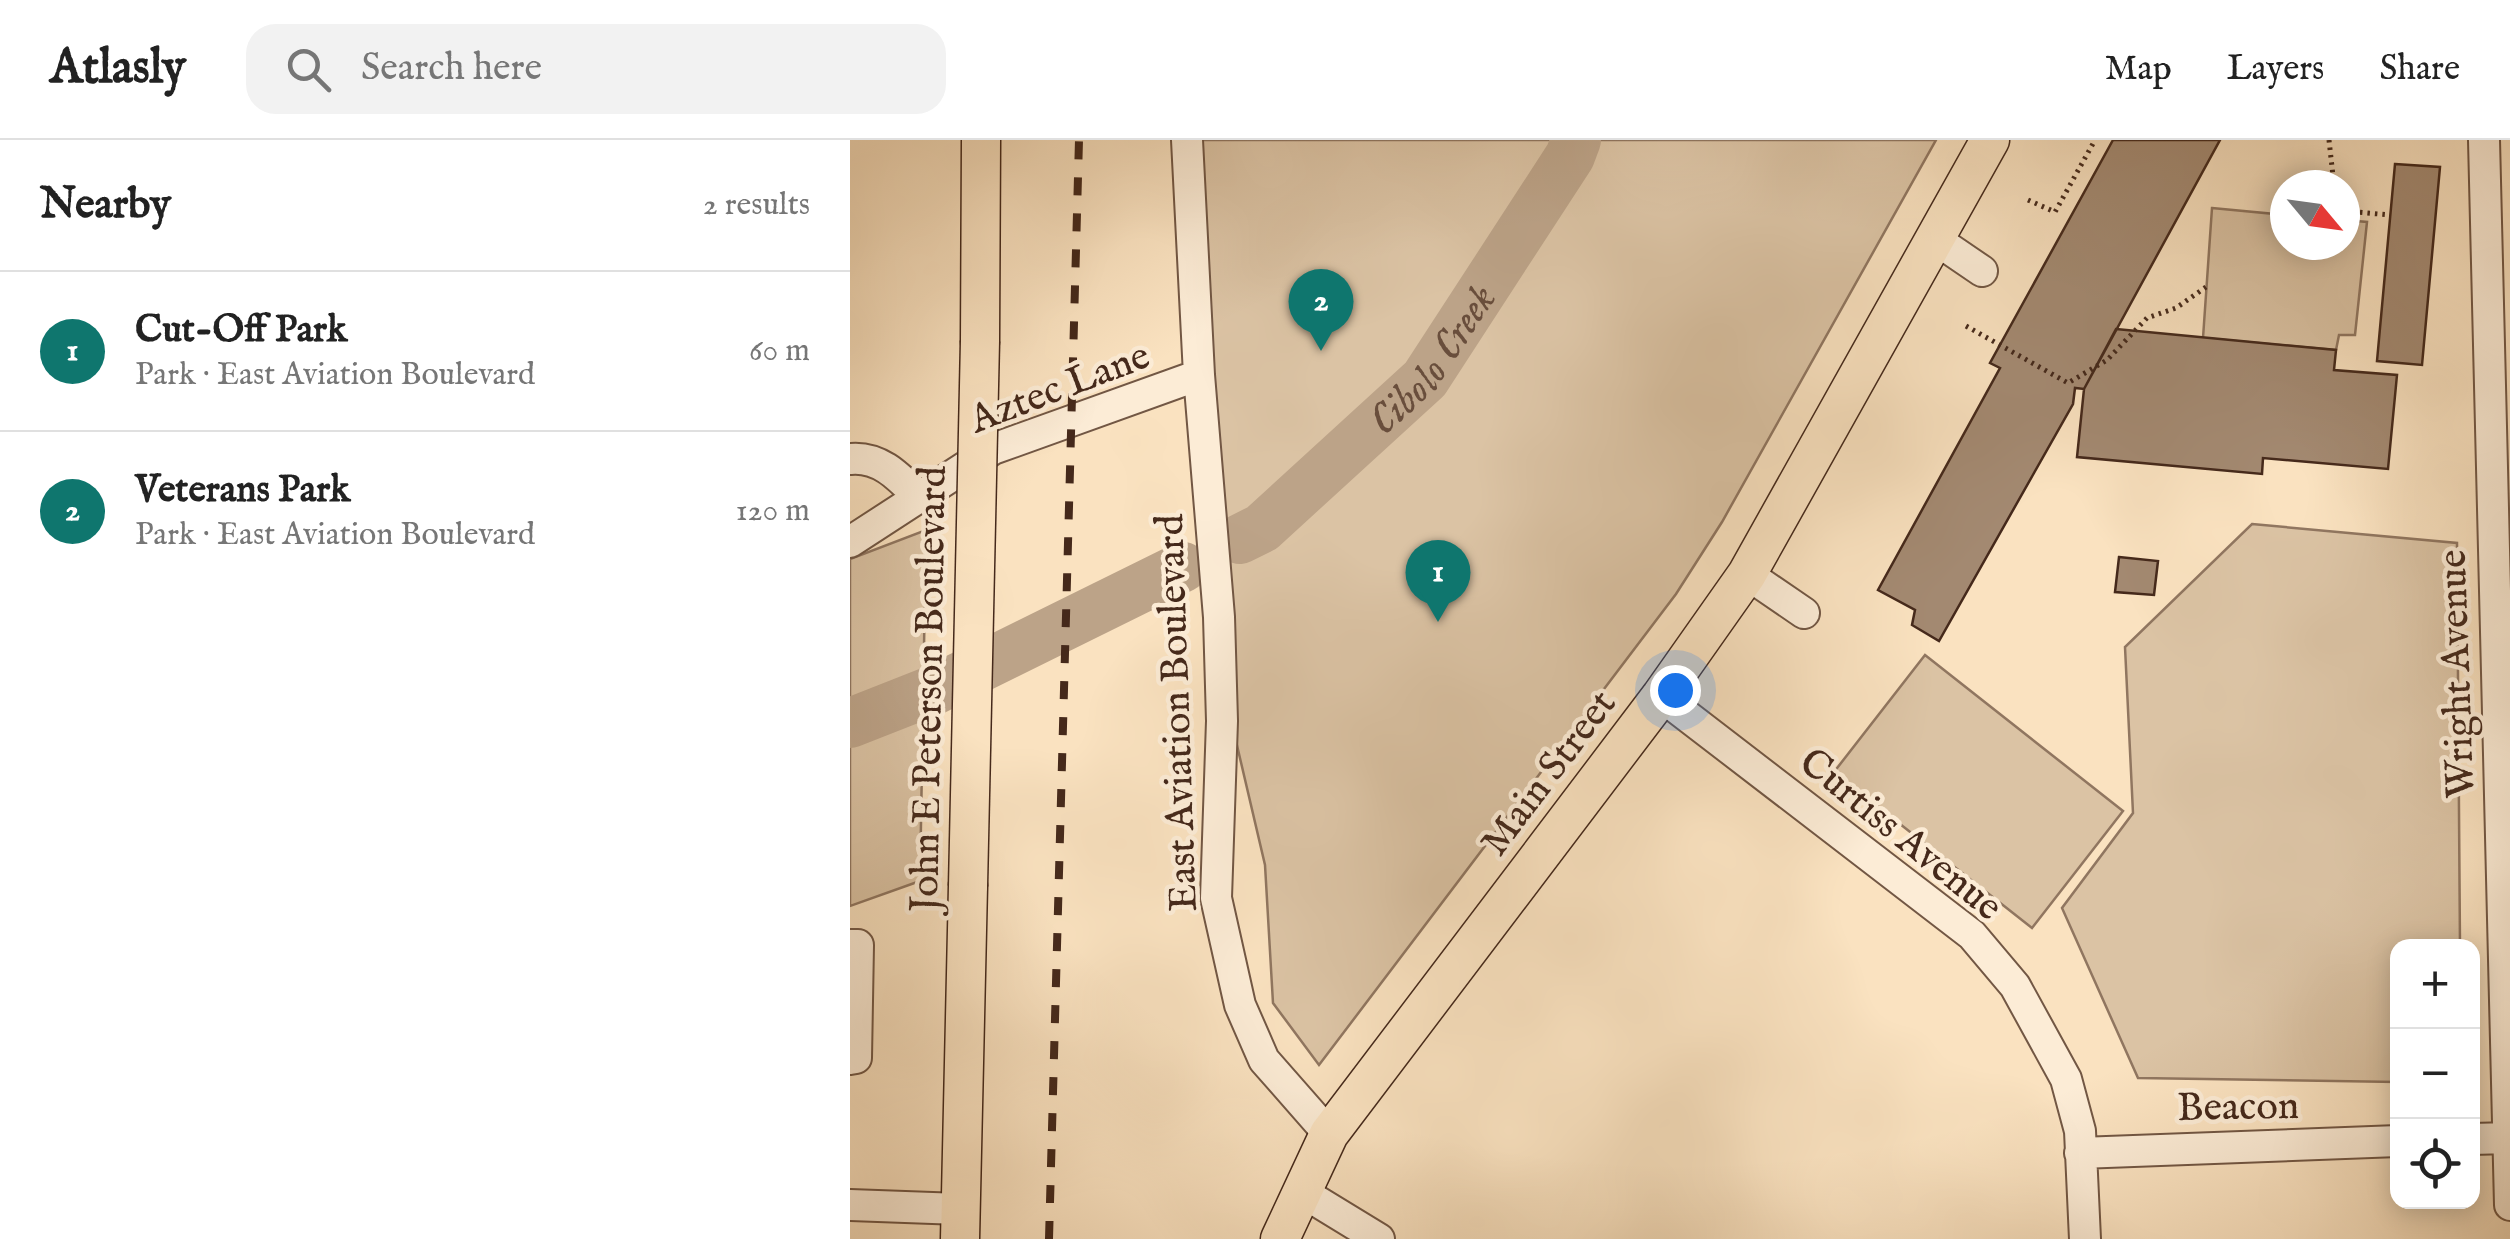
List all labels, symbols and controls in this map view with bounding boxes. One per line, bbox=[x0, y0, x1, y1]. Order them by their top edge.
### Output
search box bbox=[246, 24, 946, 114]
text: Atlasly bbox=[50, 39, 186, 99]
icon: search bbox=[281, 42, 336, 97]
text: Search here bbox=[361, 45, 542, 93]
text: Map bbox=[2105, 47, 2172, 92]
text: Layers bbox=[2227, 47, 2324, 92]
text: Share bbox=[2379, 47, 2460, 92]
north arrow bbox=[2270, 170, 2360, 260]
text: Nearby bbox=[40, 179, 171, 232]
text: 2 results bbox=[703, 185, 810, 226]
pin: 2 bbox=[1288, 268, 1354, 351]
water label: Cibolo Creek bbox=[1358, 276, 1509, 448]
text: Cut-Off Park bbox=[135, 307, 347, 355]
text: 1 bbox=[67, 331, 78, 372]
text: 60 m bbox=[749, 331, 810, 372]
street label: Aztec Lane bbox=[962, 332, 1158, 447]
text: Park · East Aviation Boulevard bbox=[135, 355, 535, 396]
street label: John E Peterson Boulevard bbox=[901, 465, 960, 917]
text: Veterans Park bbox=[135, 467, 350, 515]
text: 2 bbox=[65, 491, 80, 532]
text: 120 m bbox=[736, 491, 810, 532]
street label: East Aviation Boulevard bbox=[1146, 513, 1211, 913]
text: Park · East Aviation Boulevard bbox=[135, 515, 535, 556]
pin: 1 bbox=[1406, 540, 1470, 622]
street label: Wright Avenue bbox=[2429, 549, 2488, 799]
your location bbox=[1650, 665, 1701, 716]
street label: Main Street bbox=[1471, 681, 1629, 867]
street label: Curtiss Avenue bbox=[1788, 738, 2012, 933]
map controls bbox=[2390, 939, 2480, 1209]
button: + bbox=[2390, 939, 2480, 1029]
button: − bbox=[2390, 1029, 2480, 1119]
street label: Beacon bbox=[2177, 1082, 2300, 1135]
button: locate bbox=[2390, 1119, 2480, 1209]

